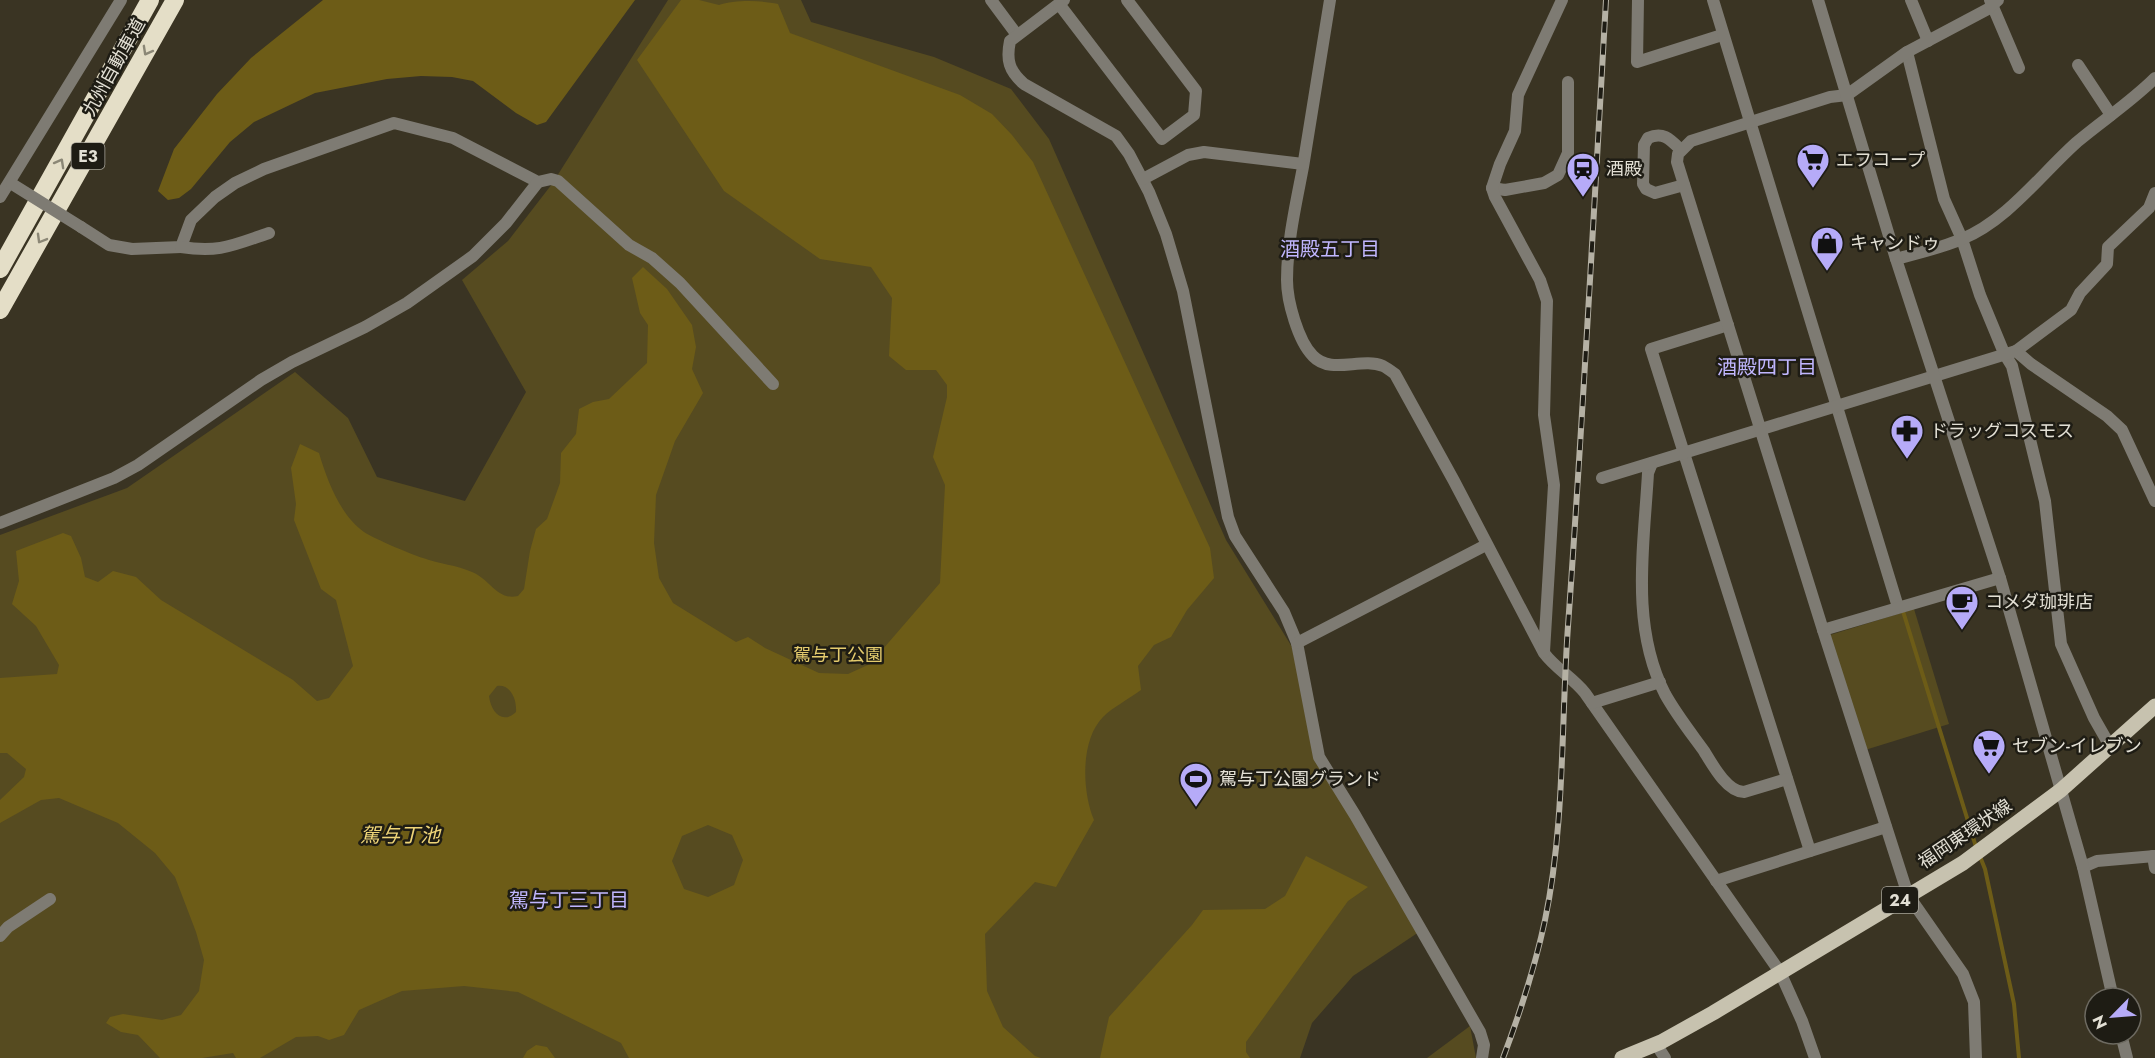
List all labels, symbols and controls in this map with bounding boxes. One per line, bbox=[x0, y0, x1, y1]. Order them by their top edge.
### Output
street label: 九州自動車道 bbox=[76, 13, 152, 121]
one-way arrow bbox=[143, 45, 154, 55]
supermarket icon: エフコープ bbox=[1795, 142, 1831, 189]
road number: E3 bbox=[72, 143, 104, 169]
place label: エフコープ bbox=[1836, 147, 1925, 173]
station icon: 酒殿 bbox=[1565, 151, 1601, 198]
place label: 酒殿 bbox=[1606, 156, 1642, 182]
one-way arrow bbox=[53, 159, 64, 169]
shop icon: キャンドゥ bbox=[1809, 225, 1845, 272]
place label: キャンドゥ bbox=[1850, 230, 1940, 256]
one-way arrow bbox=[37, 233, 48, 244]
district label: 酒殿五丁目 bbox=[1280, 235, 1380, 264]
district label: 酒殿四丁目 bbox=[1717, 353, 1817, 382]
pharmacy icon: ドラッグコスモス bbox=[1889, 413, 1925, 460]
place label: ドラッグコスモス bbox=[1930, 418, 2074, 444]
cafe icon: コメダ珈琲店 bbox=[1944, 584, 1980, 631]
place label: コメダ珈琲店 bbox=[1985, 589, 2093, 615]
park label: 駕与丁公園 bbox=[793, 642, 883, 668]
supermarket icon: セブン-イレブン bbox=[1971, 728, 2007, 775]
place label: セブン-イレブン bbox=[2012, 733, 2142, 759]
sports icon: 駕与丁公園グランド bbox=[1178, 761, 1214, 808]
place label: 駕与丁公園グランド bbox=[1219, 766, 1381, 792]
street label: 福岡東環状線 bbox=[1913, 793, 2017, 875]
water label: 駕与丁池 bbox=[360, 821, 442, 850]
district label: 駕与丁三丁目 bbox=[509, 886, 629, 915]
road number: 24 bbox=[1882, 887, 1918, 913]
north arrow bbox=[2083, 986, 2143, 1046]
text: N bbox=[2087, 1012, 2113, 1033]

